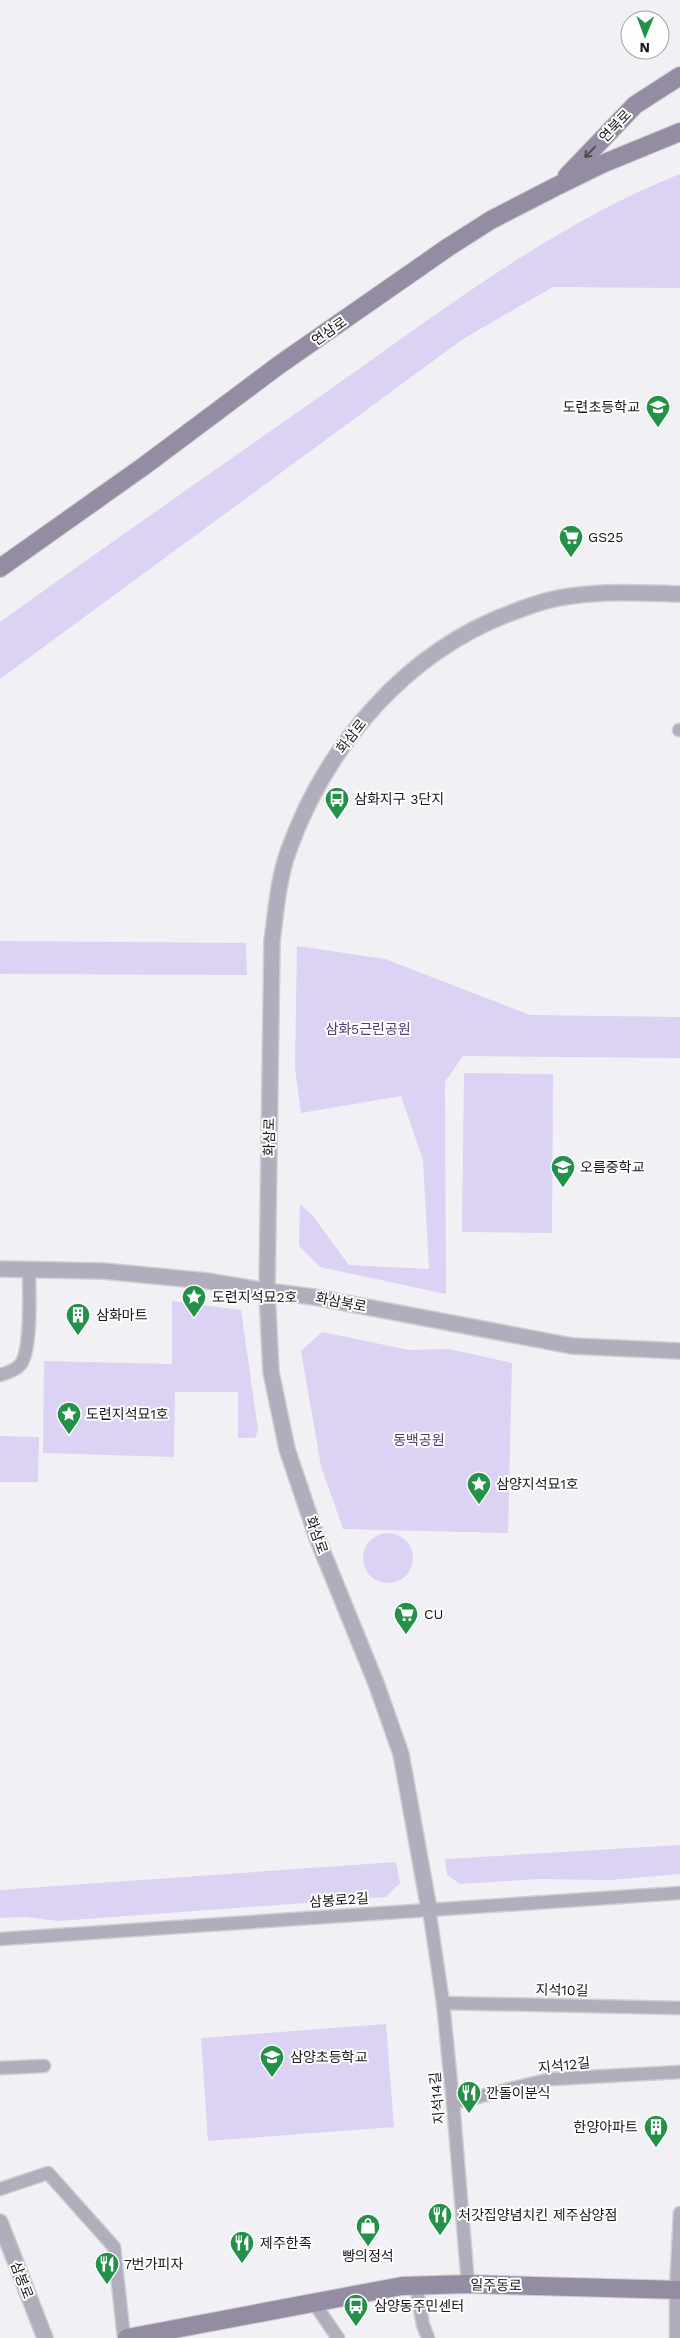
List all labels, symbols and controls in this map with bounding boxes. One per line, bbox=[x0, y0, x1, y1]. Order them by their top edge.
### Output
north arrow bbox=[620, 10, 670, 60]
text: N bbox=[639, 40, 650, 56]
street label: 연북로 bbox=[596, 106, 634, 145]
one-way arrow bbox=[584, 146, 596, 158]
street label: 연삼로 bbox=[309, 313, 350, 349]
school or university icon: 도련초등학교 bbox=[645, 394, 671, 428]
place label: 도련초등학교 bbox=[563, 399, 640, 415]
supermarket icon: GS25 bbox=[558, 524, 584, 558]
place label: GS25 bbox=[588, 529, 623, 545]
street label: 화삼로 bbox=[333, 716, 369, 756]
bus stop icon: 삼화지구 3단지 bbox=[324, 786, 350, 820]
place label: 삼화지구 3단지 bbox=[354, 791, 444, 807]
park label: 삼화5근린공원 bbox=[325, 1021, 411, 1037]
street label: 화삼로 bbox=[261, 1117, 277, 1156]
school or university icon: 오름중학교 bbox=[550, 1154, 576, 1188]
place label: 오름중학교 bbox=[580, 1159, 645, 1175]
place icon: 도련지석묘2호 bbox=[181, 1284, 207, 1318]
place label: 도련지석묘2호 bbox=[212, 1289, 298, 1305]
street label: 화삼북로 bbox=[314, 1289, 368, 1315]
building icon: 삼화마트 bbox=[65, 1302, 91, 1336]
place label: 삼화마트 bbox=[96, 1307, 148, 1323]
place icon: 도련지석묘1호 bbox=[56, 1401, 82, 1435]
place label: 도련지석묘1호 bbox=[86, 1406, 169, 1422]
park label: 동백공원 bbox=[393, 1432, 445, 1448]
place icon: 삼양지석묘1호 bbox=[466, 1471, 492, 1505]
place label: 삼양지석묘1호 bbox=[496, 1476, 579, 1492]
street label: 화삼로 bbox=[303, 1514, 331, 1556]
supermarket icon: CU bbox=[393, 1601, 419, 1635]
place label: CU bbox=[424, 1606, 444, 1622]
street label: 삼봉로2길 bbox=[309, 1890, 369, 1910]
street label: 지석10길 bbox=[535, 1982, 589, 1998]
school or university icon: 삼양초등학교 bbox=[259, 2044, 285, 2078]
place label: 삼양초등학교 bbox=[290, 2049, 367, 2065]
street label: 지석12길 bbox=[537, 2054, 591, 2076]
street label: 지석14길 bbox=[427, 2071, 447, 2125]
restaurant icon: 깐돌이분식 bbox=[456, 2080, 482, 2114]
place label: 깐돌이분식 bbox=[486, 2085, 550, 2101]
building icon: 한양아파트 bbox=[643, 2114, 669, 2148]
place label: 한양아파트 bbox=[574, 2119, 638, 2135]
restaurant icon: 처갓집양념치킨 제주삼양점 bbox=[427, 2202, 453, 2236]
place label: 처갓집양념치킨 제주삼양점 bbox=[458, 2207, 617, 2223]
shop icon: 빵의정석 bbox=[355, 2213, 381, 2247]
restaurant icon: 제주한족 bbox=[229, 2230, 255, 2264]
place label: 제주한족 bbox=[260, 2235, 312, 2251]
place label: 빵의정석 bbox=[342, 2248, 394, 2264]
restaurant icon: 7번가피자 bbox=[94, 2251, 120, 2285]
place label: 7번가피자 bbox=[124, 2256, 183, 2272]
street label: 삼봉로 bbox=[8, 2259, 36, 2301]
street label: 일주동로 bbox=[470, 2277, 522, 2293]
bus stop icon: 삼양동주민센터 bbox=[343, 2293, 369, 2327]
place label: 삼양동주민센터 bbox=[374, 2298, 464, 2314]

